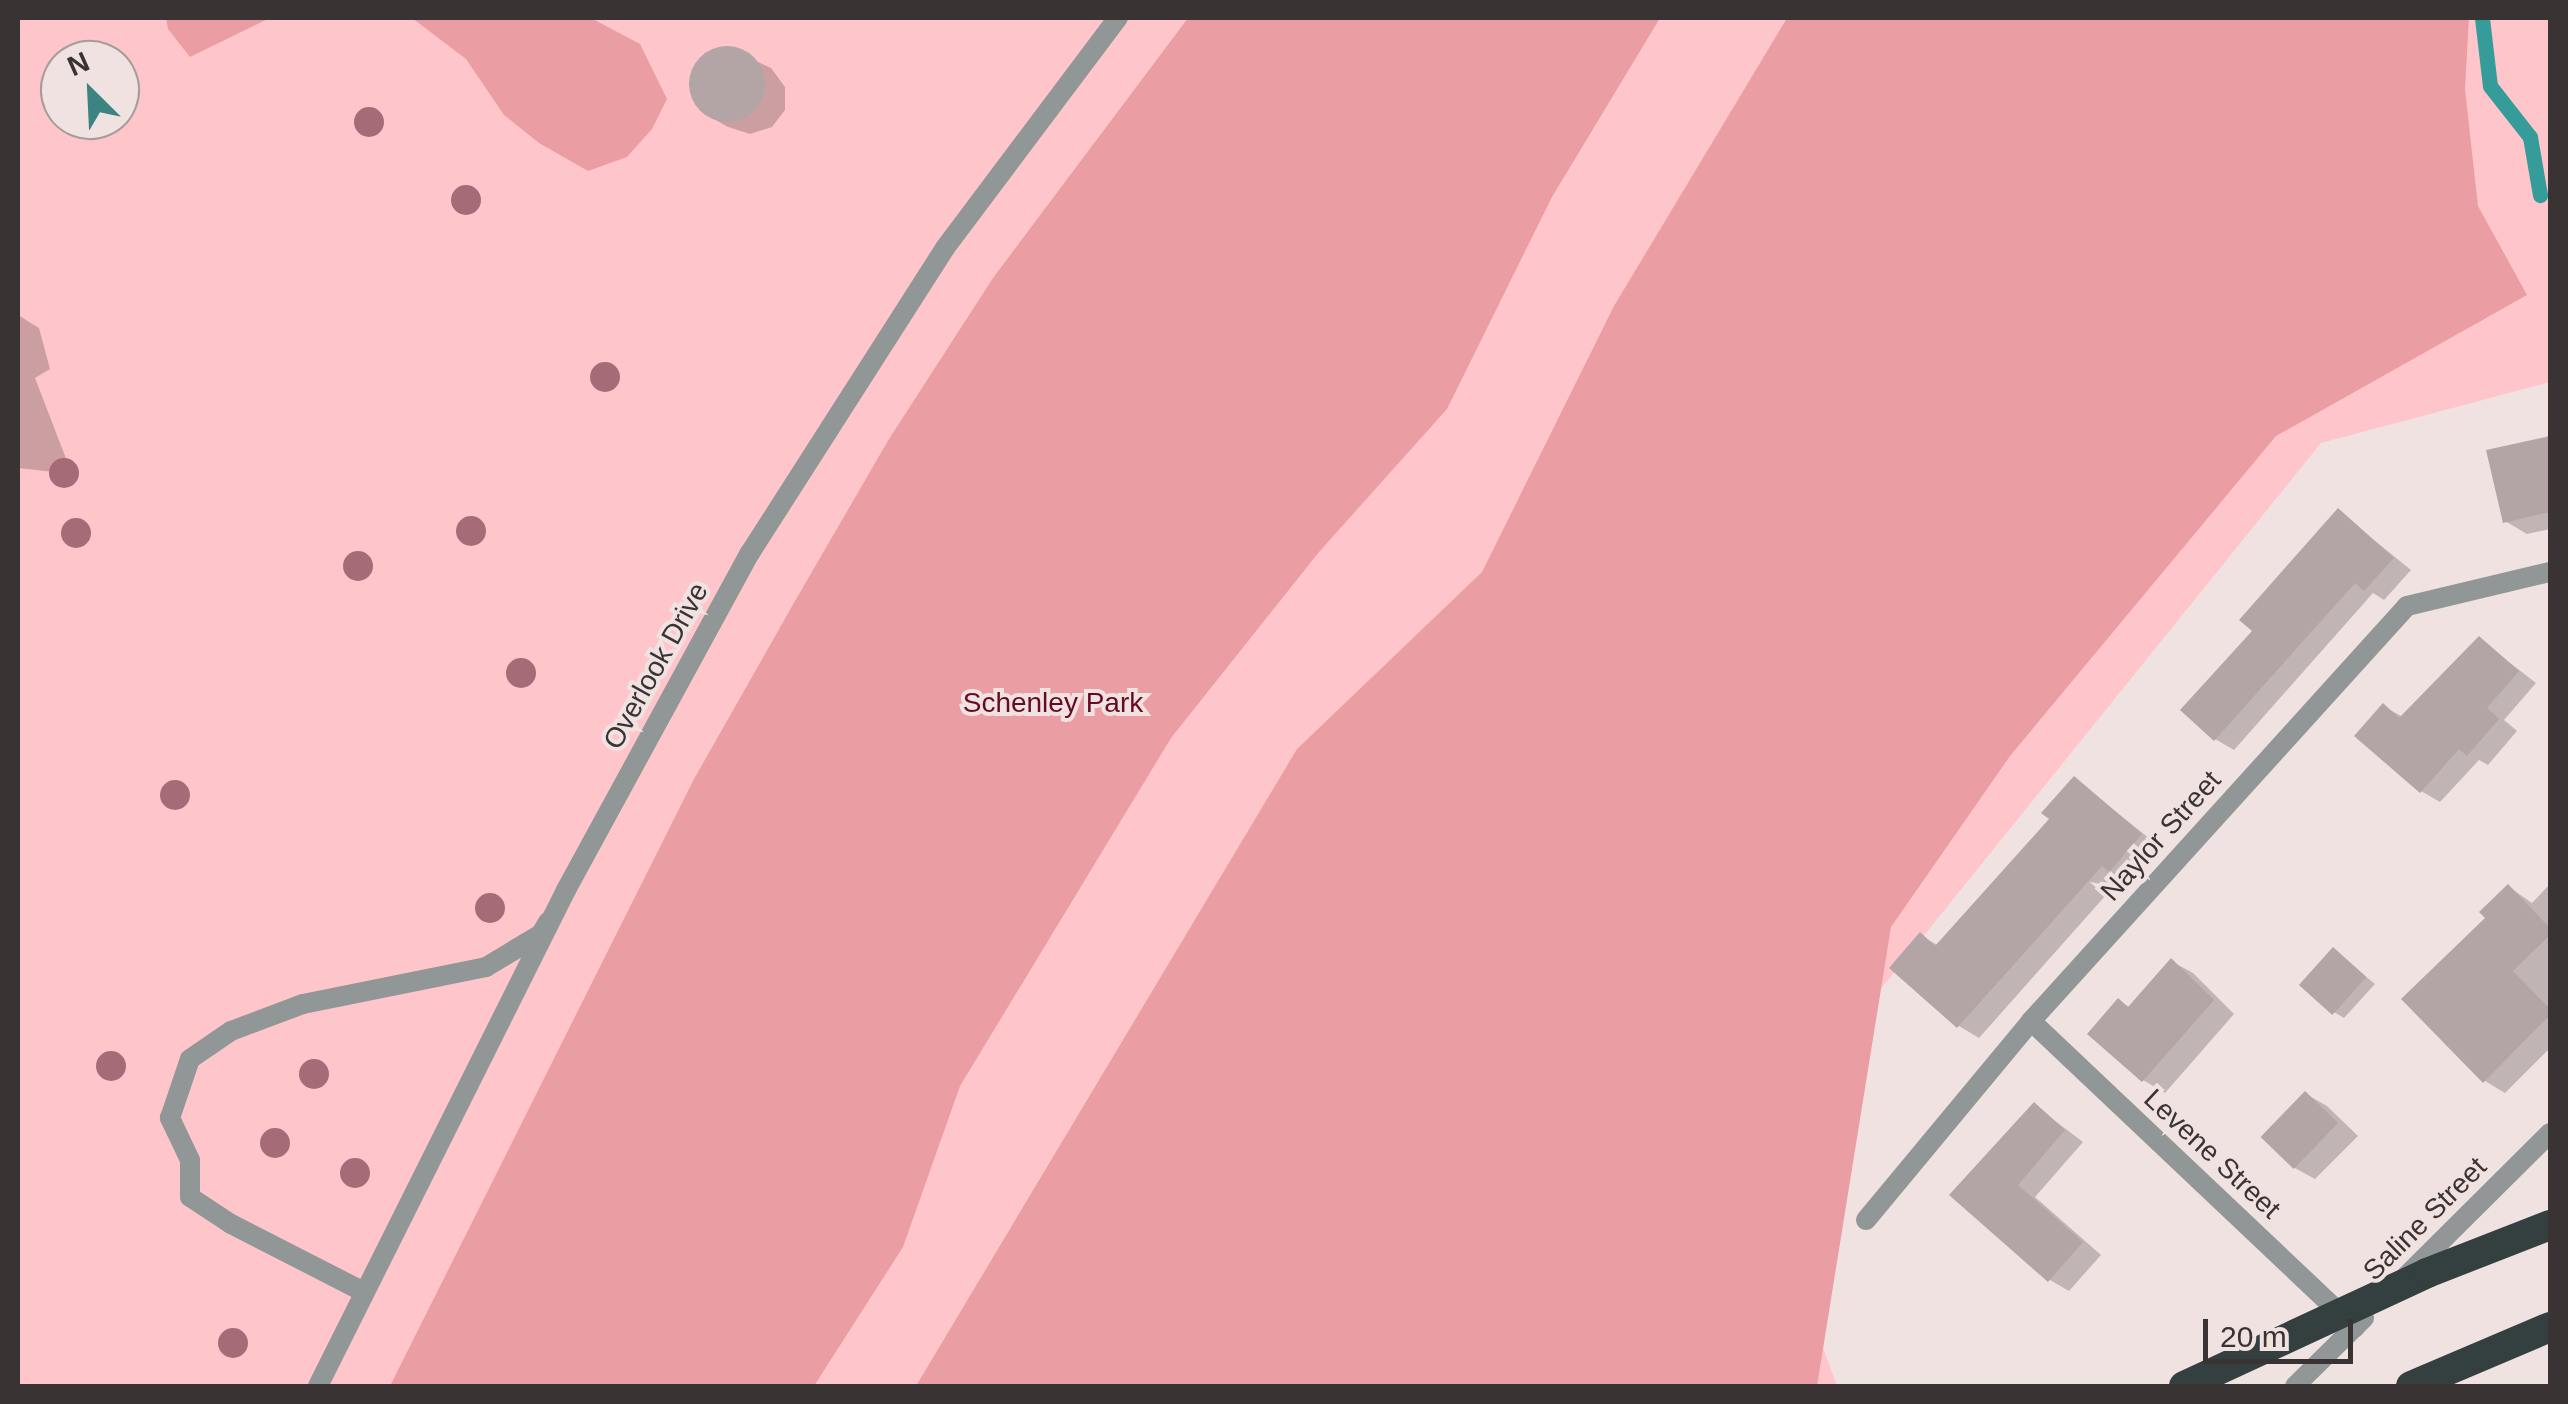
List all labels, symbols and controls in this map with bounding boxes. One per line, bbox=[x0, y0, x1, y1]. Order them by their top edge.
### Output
north arrow bbox=[40, 40, 140, 140]
text: N bbox=[63, 46, 94, 82]
street label: Overlook Drive bbox=[596, 577, 716, 755]
park label: Schenley Park bbox=[963, 686, 1143, 720]
street label: Naylor Street bbox=[2094, 764, 2228, 908]
street label: Levene Street bbox=[2137, 1082, 2287, 1226]
street label: Saline Street bbox=[2356, 1150, 2494, 1288]
scale bar bbox=[2208, 1299, 2358, 1361]
text: 20 m bbox=[2220, 1320, 2287, 1353]

